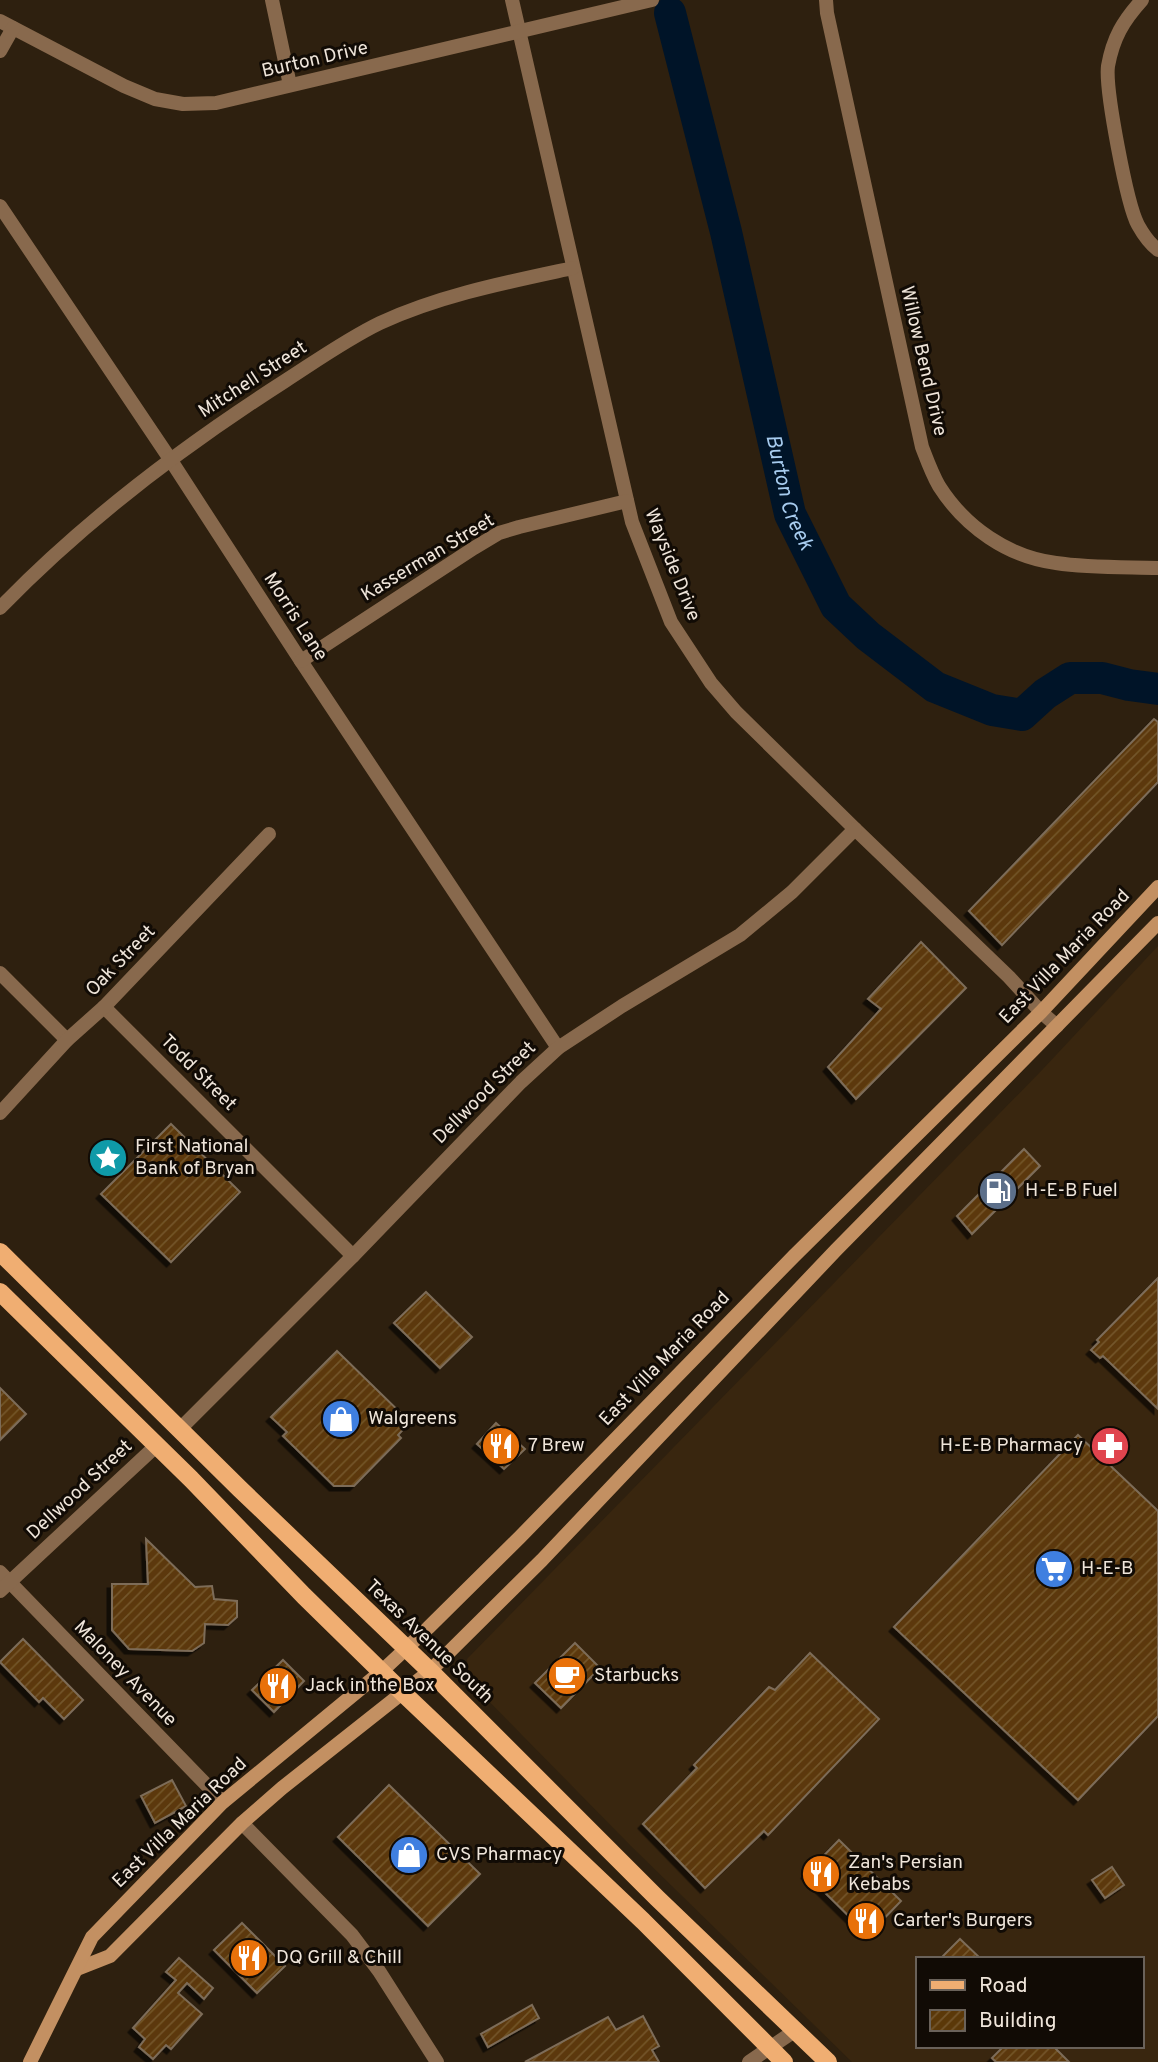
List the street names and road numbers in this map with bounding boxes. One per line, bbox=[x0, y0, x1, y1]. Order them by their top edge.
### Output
street label: Burton Drive bbox=[259, 36, 371, 84]
street label: Willow Bend Drive bbox=[894, 284, 952, 438]
street label: Mitchell Street bbox=[194, 336, 312, 424]
street label: Wayside Drive bbox=[639, 505, 705, 625]
street label: Kasserman Street bbox=[357, 509, 499, 607]
street label: Morris Lane bbox=[258, 568, 332, 666]
street label: East Villa Maria Road bbox=[995, 885, 1135, 1029]
street label: Oak Street bbox=[81, 920, 161, 1002]
street label: Todd Street bbox=[155, 1030, 241, 1116]
street label: Dellwood Street bbox=[429, 1037, 541, 1149]
street label: East Villa Maria Road bbox=[595, 1287, 735, 1431]
street label: Dellwood Street bbox=[22, 1435, 138, 1545]
street label: Texas Avenue South bbox=[360, 1575, 498, 1709]
street label: Maloney Avenue bbox=[68, 1616, 182, 1732]
street label: East Villa Maria Road bbox=[108, 1753, 252, 1893]

